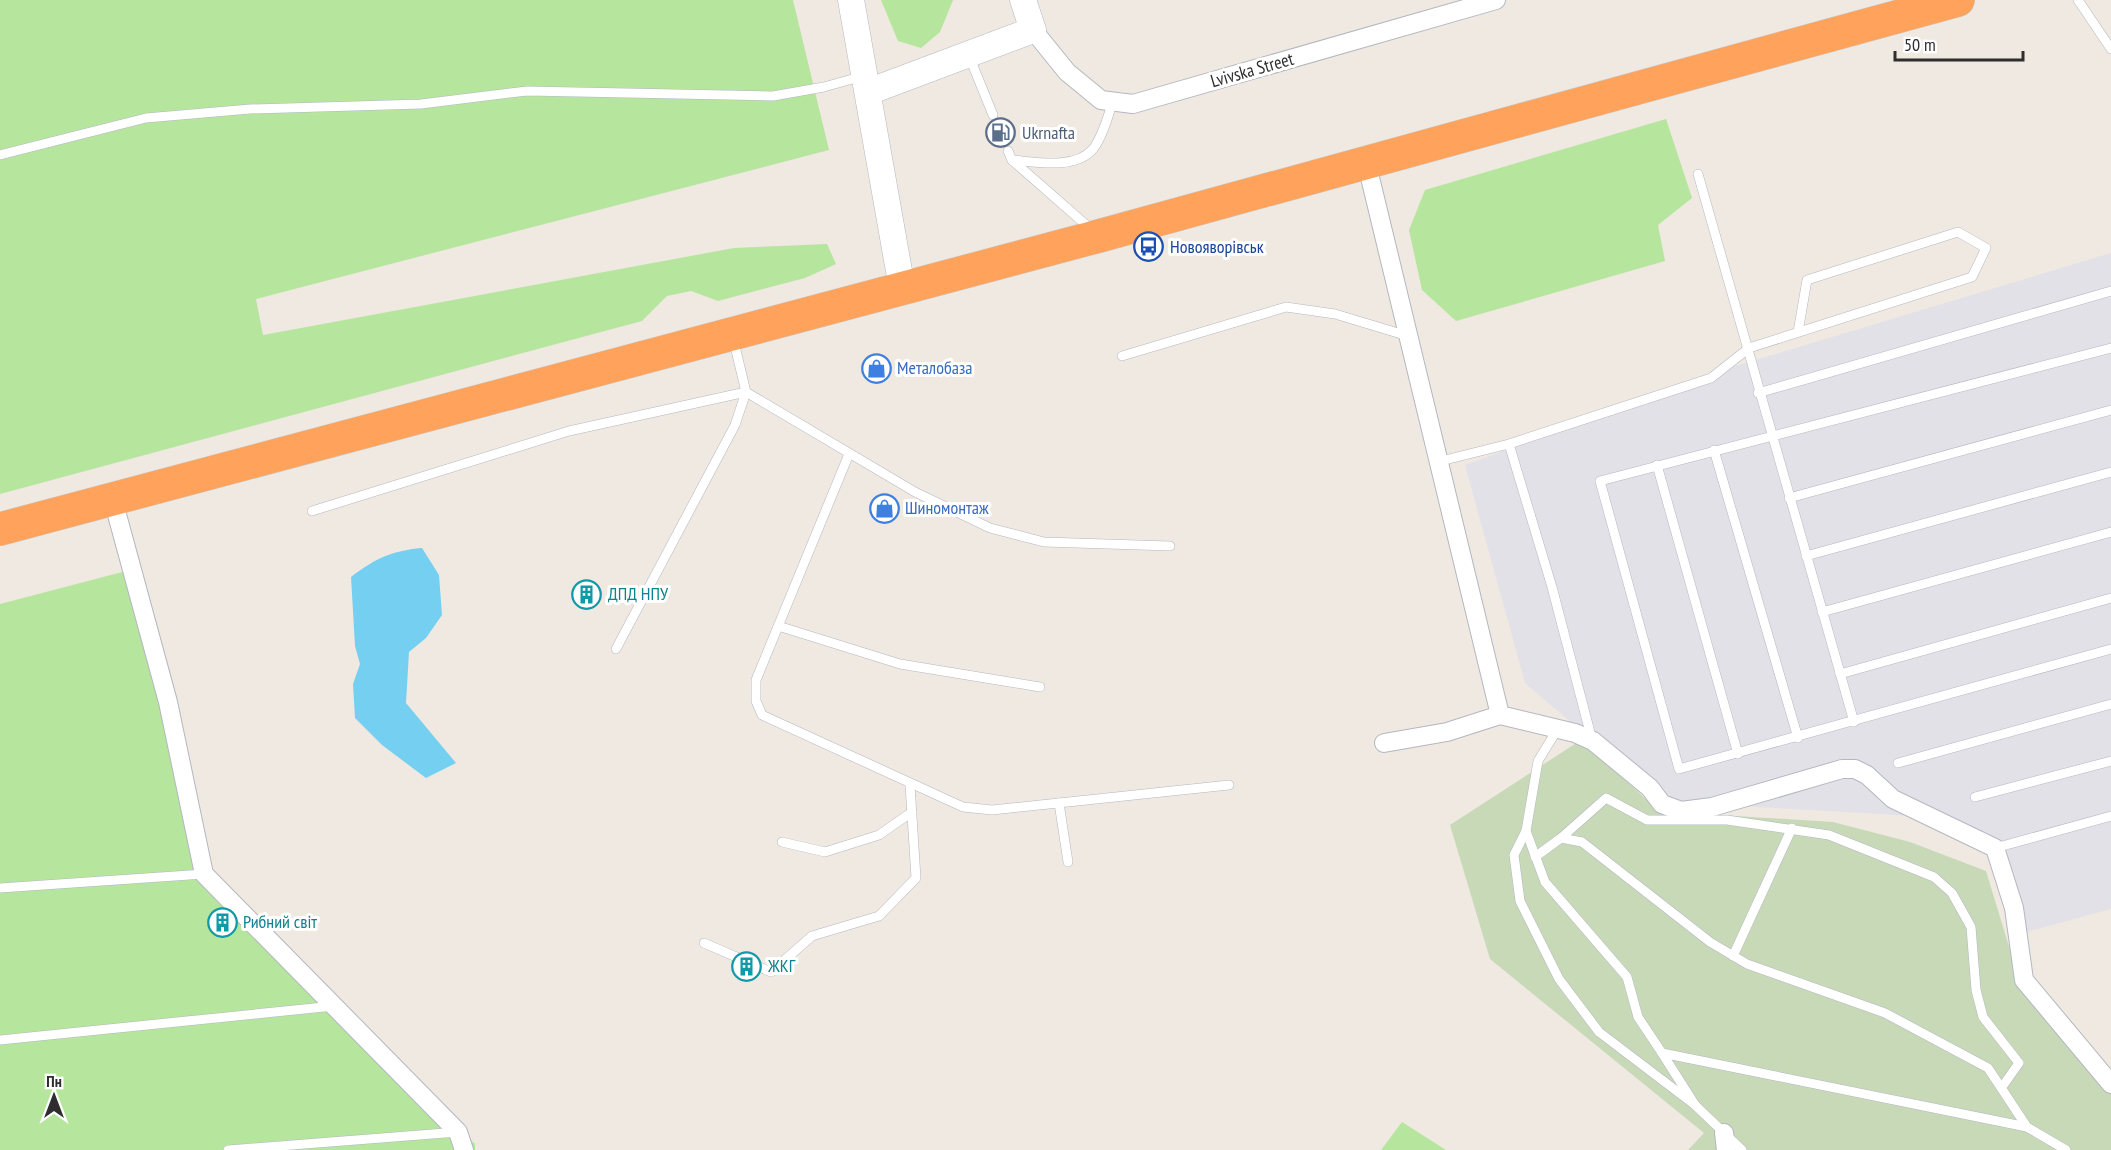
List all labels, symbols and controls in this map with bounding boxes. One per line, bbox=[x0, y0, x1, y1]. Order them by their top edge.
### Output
scale bar bbox=[1895, 24, 2022, 62]
text: 50 m bbox=[1904, 33, 1936, 56]
street label: Lvivska Street bbox=[1208, 47, 1296, 92]
fuel station icon: Ukrnafta bbox=[985, 117, 1017, 149]
place label: Ukrnafta bbox=[1022, 121, 1075, 144]
bus stop icon: Новояворівськ bbox=[1133, 231, 1165, 263]
place label: Новояворівськ bbox=[1170, 235, 1264, 258]
shop icon: Металобаза bbox=[860, 352, 892, 384]
place label: Металобаза bbox=[897, 356, 972, 379]
shop icon: Шиномонтаж bbox=[868, 492, 900, 524]
place label: Шиномонтаж bbox=[905, 496, 989, 519]
building icon: ДПД НПУ bbox=[571, 578, 603, 610]
place label: ДПД НПУ bbox=[608, 582, 669, 605]
building icon: Рибний світ bbox=[206, 906, 238, 938]
place label: Рибний світ bbox=[243, 910, 317, 933]
building icon: ЖКГ bbox=[731, 950, 763, 982]
place label: ЖКГ bbox=[767, 954, 796, 977]
north arrow bbox=[24, 1066, 84, 1126]
text: Пн bbox=[46, 1071, 62, 1091]

